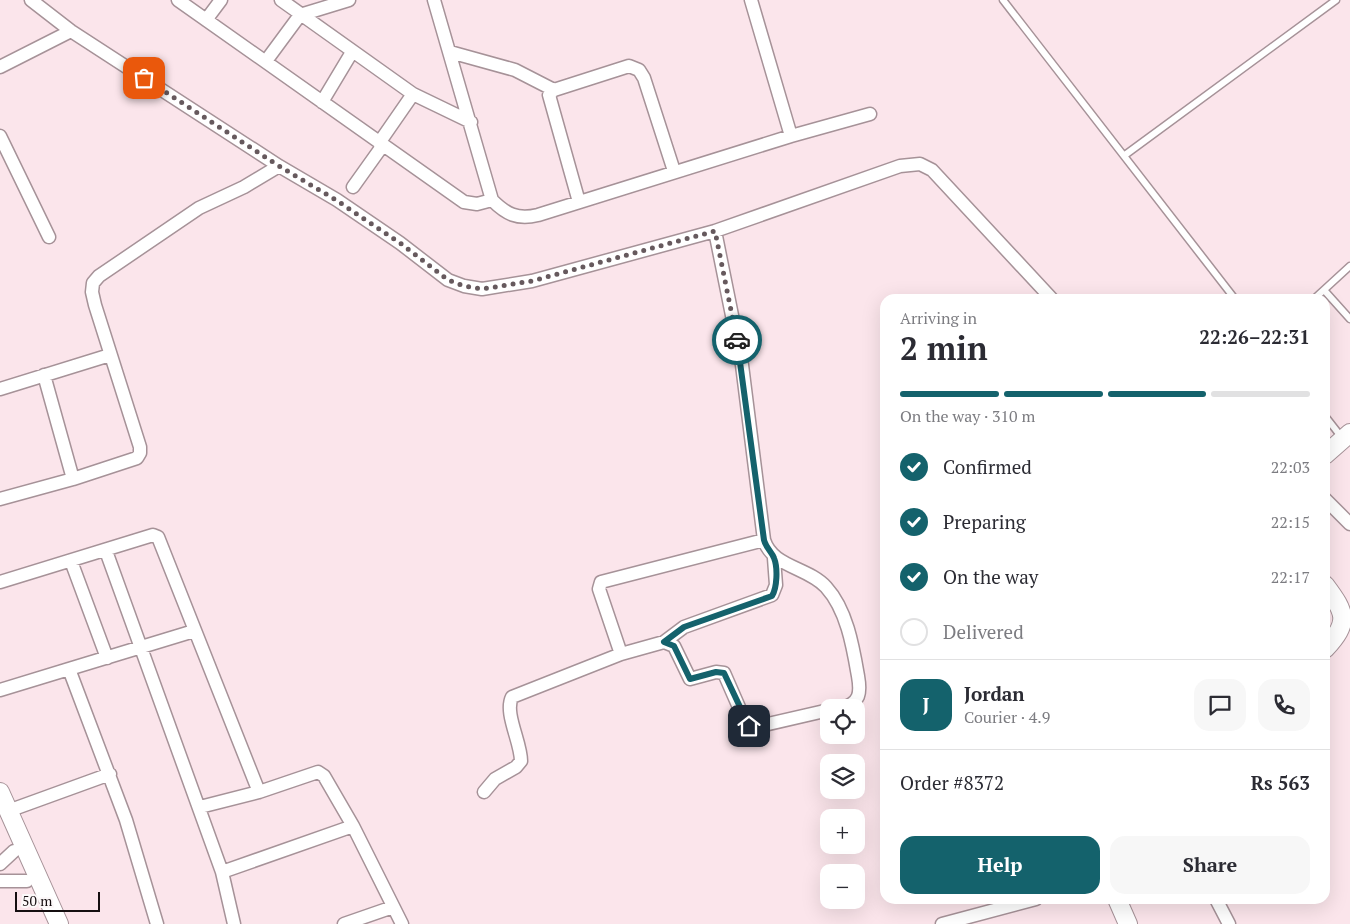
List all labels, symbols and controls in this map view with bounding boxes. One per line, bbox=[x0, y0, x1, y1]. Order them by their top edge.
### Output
pin bbox=[123, 57, 165, 99]
icon: bag bbox=[130, 64, 158, 92]
text: Arriving in bbox=[900, 307, 977, 329]
courier bbox=[712, 315, 762, 365]
text: 22:26–22:31 bbox=[1199, 324, 1310, 349]
icon: car bbox=[723, 326, 751, 354]
text: 2 min bbox=[900, 327, 988, 369]
text: On the way · 310 m bbox=[900, 405, 1035, 427]
icon: check bbox=[900, 453, 928, 481]
text: Confirmed bbox=[943, 454, 1032, 479]
text: 22:03 bbox=[1271, 456, 1310, 478]
icon: check bbox=[900, 508, 928, 536]
text: Preparing bbox=[943, 509, 1026, 534]
text: 22:15 bbox=[1271, 511, 1310, 533]
icon: check bbox=[900, 563, 928, 591]
text: On the way bbox=[943, 564, 1038, 589]
text: 22:17 bbox=[1271, 566, 1310, 588]
text: Delivered bbox=[943, 619, 1024, 644]
button: chat bbox=[1194, 679, 1246, 731]
button: phone bbox=[1258, 679, 1310, 731]
text: Jordan bbox=[964, 681, 1025, 706]
text: J bbox=[923, 692, 929, 717]
map controls bbox=[820, 699, 865, 909]
button: locate bbox=[820, 699, 865, 744]
pin bbox=[728, 705, 770, 747]
text: Courier · 4.9 bbox=[964, 706, 1050, 728]
icon: home bbox=[735, 712, 763, 740]
button: layers bbox=[820, 754, 865, 799]
text: Order #8372 bbox=[900, 770, 1004, 795]
text: Rs 563 bbox=[1251, 770, 1310, 795]
button: + bbox=[820, 809, 865, 854]
button: Help bbox=[900, 836, 1100, 894]
button: Share bbox=[1110, 836, 1310, 894]
button: − bbox=[820, 864, 865, 909]
scale bar bbox=[15, 889, 100, 912]
text: 50 m bbox=[22, 891, 52, 910]

